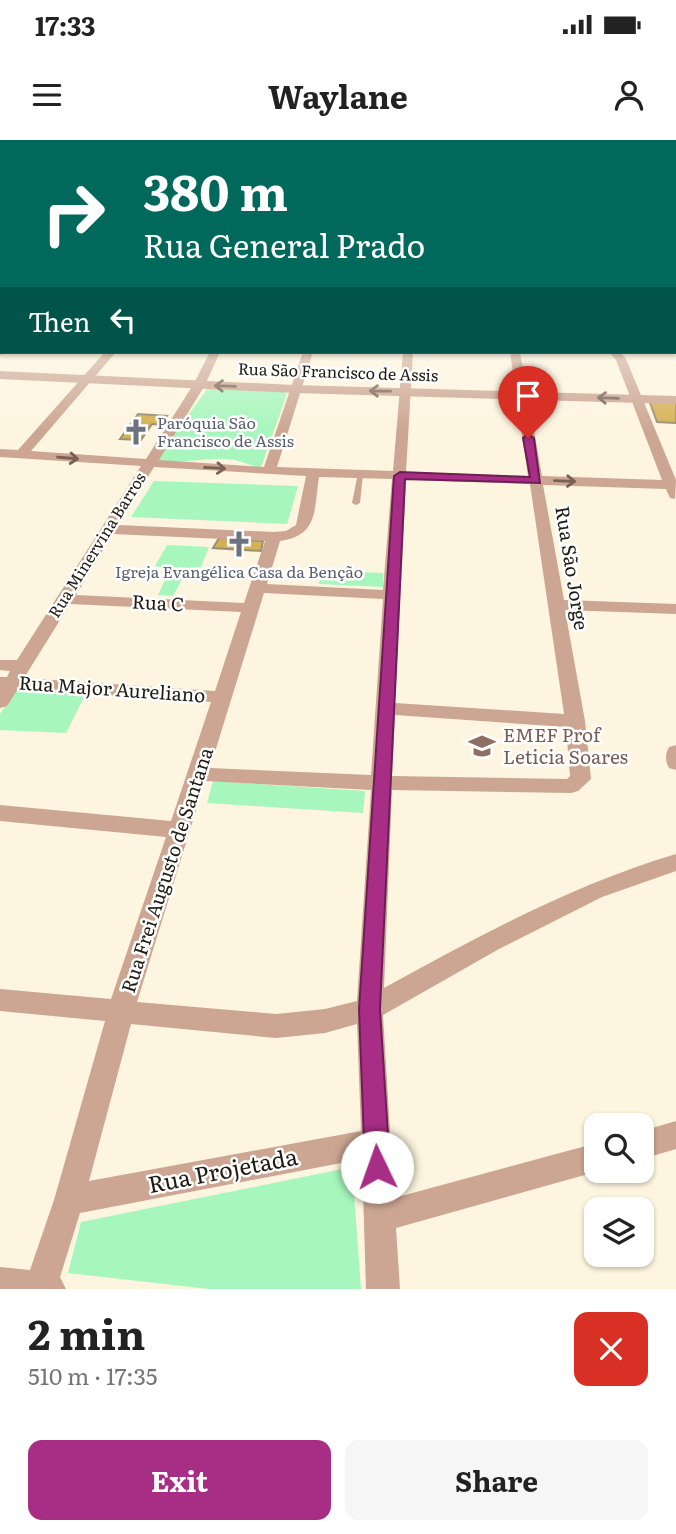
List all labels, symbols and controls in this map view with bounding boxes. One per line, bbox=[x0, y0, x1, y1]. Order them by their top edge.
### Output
text: 17:33 bbox=[35, 5, 96, 44]
text: Waylane bbox=[268, 71, 408, 119]
icon: menu bbox=[28, 76, 66, 114]
icon: person bbox=[610, 76, 648, 114]
text: 380 m bbox=[143, 153, 288, 226]
icon: right bbox=[28, 168, 119, 259]
text: Rua General Prado bbox=[143, 220, 425, 268]
text: Then bbox=[28, 301, 90, 340]
icon: left bbox=[104, 301, 142, 339]
street label: Rua São Francisco de Assis bbox=[237, 356, 439, 386]
pin bbox=[498, 366, 558, 438]
icon: arrive bbox=[509, 377, 547, 415]
one-way arrow bbox=[214, 379, 237, 392]
one-way arrow bbox=[369, 384, 392, 397]
one-way arrow bbox=[597, 391, 620, 404]
place label: Paróquia São Francisco de Assis bbox=[157, 410, 294, 452]
church icon: Paróquia São Francisco de Assis bbox=[121, 417, 151, 447]
one-way arrow bbox=[56, 452, 79, 465]
one-way arrow bbox=[203, 462, 226, 475]
street label: Rua Minervina Barros bbox=[41, 467, 151, 622]
one-way arrow bbox=[553, 475, 576, 488]
street label: Rua São Jorge bbox=[549, 504, 597, 632]
church icon: Igreja Evangélica Casa da Benção bbox=[224, 529, 254, 559]
place label: Igreja Evangélica Casa da Benção bbox=[115, 559, 363, 583]
street label: Rua C bbox=[131, 587, 185, 617]
street label: Rua Major Aureliano bbox=[18, 668, 206, 708]
place label: EMEF Prof Leticia Soares bbox=[503, 720, 628, 770]
school or university icon: EMEF Prof Leticia Soares bbox=[467, 731, 497, 761]
street label: Rua Frei Augusto de Santana bbox=[113, 743, 219, 996]
map controls bbox=[584, 1113, 654, 1267]
button: search bbox=[584, 1113, 654, 1183]
position arrow bbox=[340, 1130, 414, 1204]
street label: Rua Projetada bbox=[145, 1138, 301, 1200]
button: layers bbox=[584, 1197, 654, 1267]
text: 2 min bbox=[28, 1301, 145, 1363]
button: close bbox=[574, 1312, 648, 1386]
text: 510 m · 17:35 bbox=[28, 1358, 157, 1392]
button: Exit bbox=[28, 1440, 331, 1520]
button: Share bbox=[345, 1440, 648, 1520]

